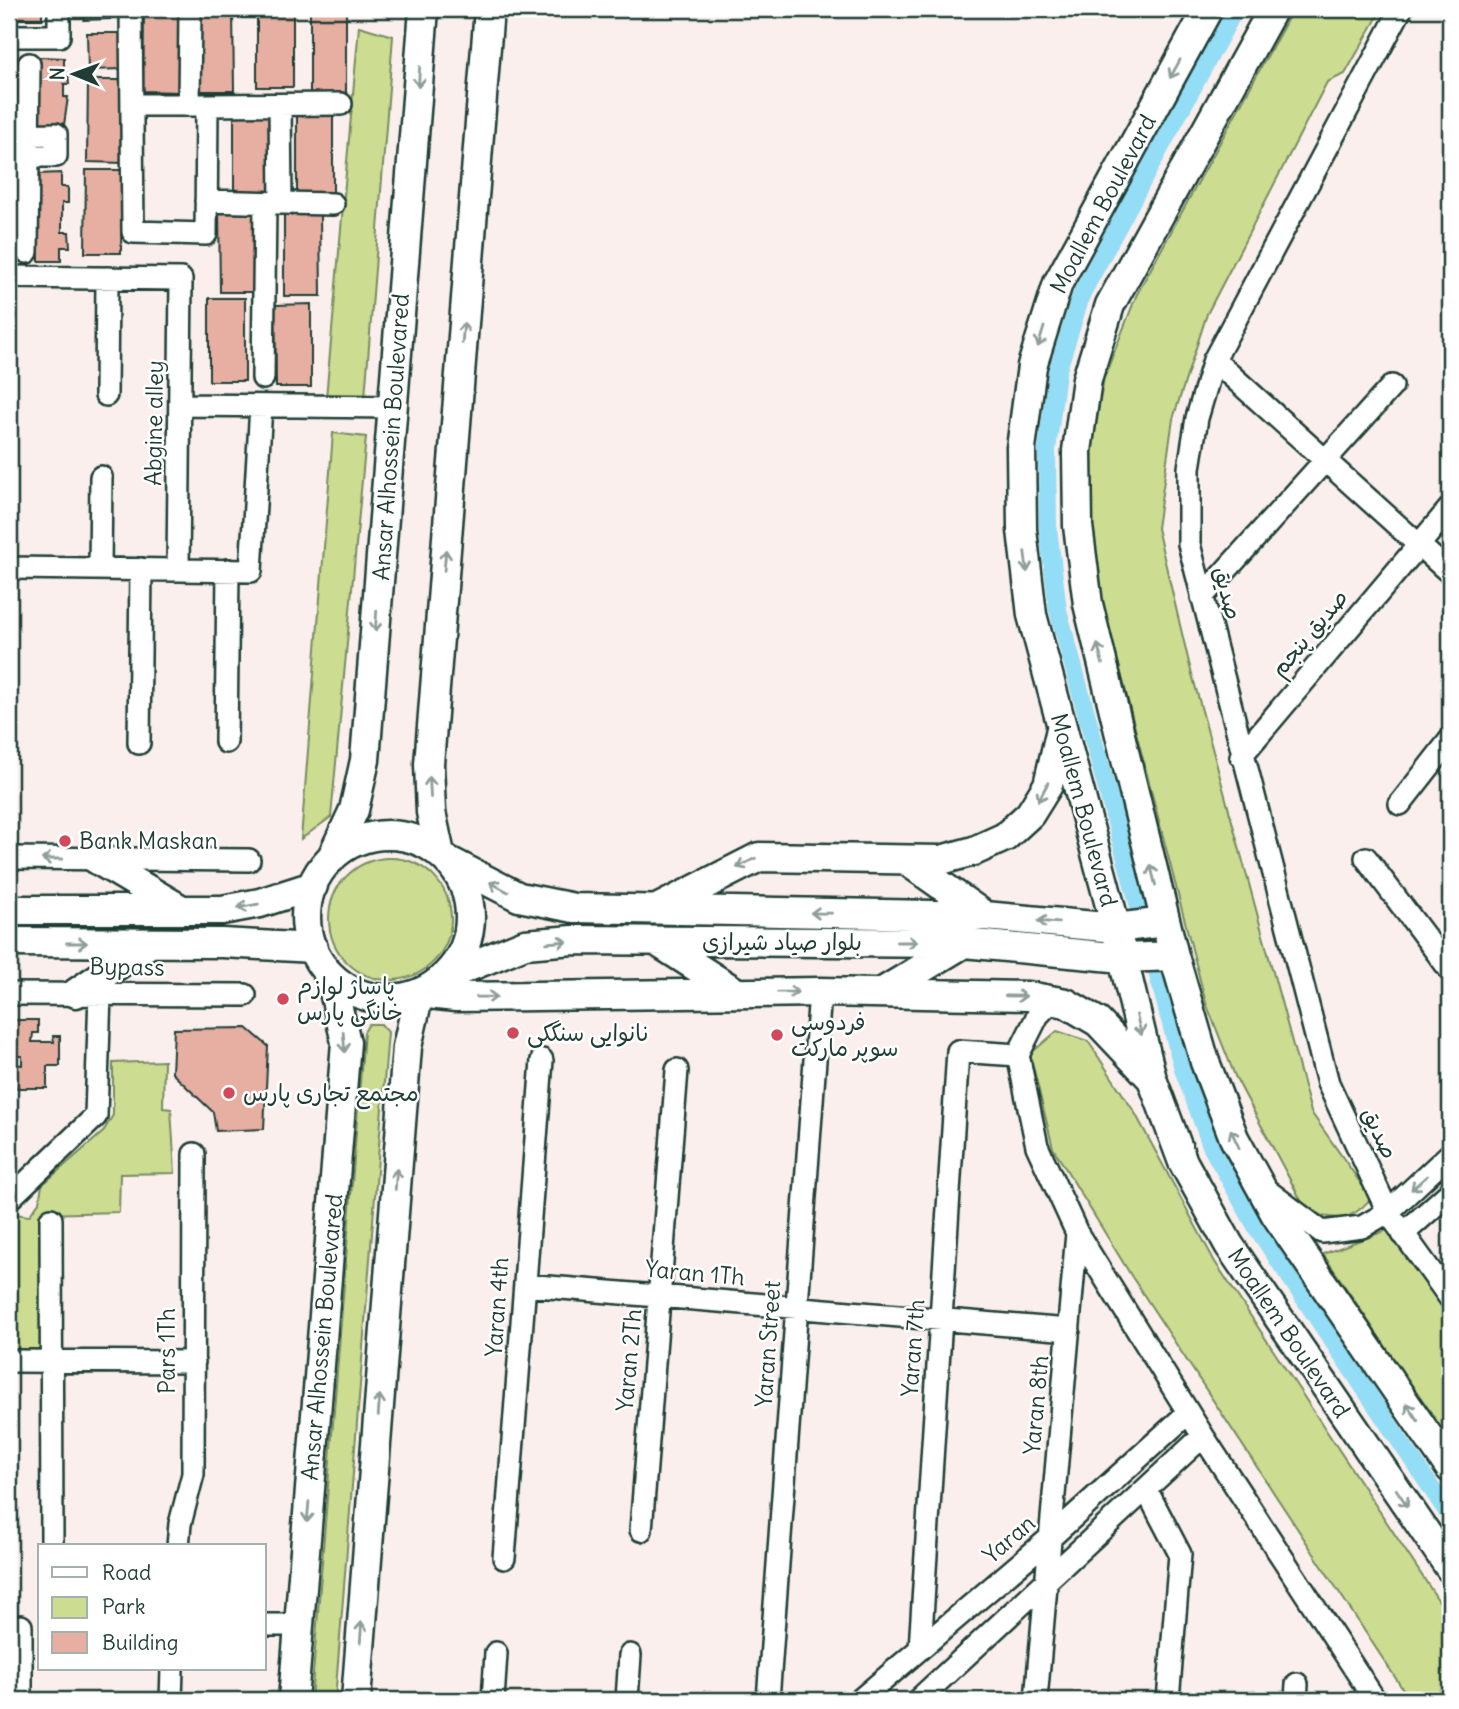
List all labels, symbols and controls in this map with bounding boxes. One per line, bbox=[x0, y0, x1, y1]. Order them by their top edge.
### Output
north arrow bbox=[38, 38, 108, 108]
one-way arrow bbox=[1168, 58, 1182, 78]
one-way arrow bbox=[412, 65, 425, 88]
text: N bbox=[45, 67, 69, 80]
street label: Moallem Boulevard bbox=[1043, 109, 1162, 298]
street label: Ansar Alhossein Boulevared bbox=[366, 292, 415, 581]
one-way arrow bbox=[457, 322, 470, 345]
one-way arrow bbox=[1034, 326, 1047, 348]
street label: Abgine alley bbox=[138, 360, 169, 486]
one-way arrow bbox=[439, 549, 452, 572]
one-way arrow bbox=[1020, 550, 1033, 573]
street label: صدیق bbox=[1208, 563, 1249, 623]
street label: صدیق پنجم bbox=[1264, 583, 1357, 685]
one-way arrow bbox=[369, 609, 382, 632]
one-way arrow bbox=[1092, 643, 1106, 666]
street label: Moallem Boulevard bbox=[1045, 710, 1124, 910]
one-way arrow bbox=[423, 775, 436, 798]
one-way arrow bbox=[1036, 781, 1050, 801]
place label: Bank Maskan bbox=[79, 826, 218, 855]
marker: Bank Maskan bbox=[57, 833, 73, 849]
one-way arrow bbox=[41, 852, 64, 866]
one-way arrow bbox=[736, 857, 756, 871]
one-way arrow bbox=[1146, 864, 1159, 887]
one-way arrow bbox=[489, 880, 509, 894]
one-way arrow bbox=[237, 899, 260, 913]
one-way arrow bbox=[809, 906, 832, 920]
one-way arrow bbox=[1037, 915, 1060, 928]
street label: بلوار صیاد شیرازی bbox=[702, 927, 862, 956]
one-way arrow bbox=[545, 935, 568, 948]
one-way arrow bbox=[65, 936, 88, 950]
one-way arrow bbox=[895, 936, 918, 949]
street label: Bypass bbox=[89, 951, 165, 982]
place label: پاساژ لوازم خانگی پارس bbox=[297, 971, 403, 1027]
one-way arrow bbox=[776, 986, 799, 999]
one-way arrow bbox=[1004, 989, 1027, 1002]
one-way arrow bbox=[476, 990, 499, 1003]
marker: پاساژ لوازم خانگی پارس bbox=[275, 991, 291, 1007]
place label: فردوسی سوپر مارکت bbox=[791, 1007, 899, 1063]
one-way arrow bbox=[1133, 1013, 1146, 1035]
place label: نانوایی سنگکی bbox=[527, 1018, 650, 1048]
marker: نانوایی سنگکی bbox=[505, 1025, 521, 1041]
marker: فردوسی سوپر مارکت bbox=[769, 1027, 785, 1043]
one-way arrow bbox=[338, 1030, 351, 1053]
place label: مجتمع تجاری پارس bbox=[243, 1078, 419, 1110]
marker: مجتمع تجاری پارس bbox=[221, 1085, 237, 1101]
street label: صدیق bbox=[1356, 1102, 1405, 1163]
one-way arrow bbox=[1228, 1129, 1241, 1150]
one-way arrow bbox=[390, 1168, 403, 1190]
one-way arrow bbox=[1410, 1175, 1428, 1191]
street label: Ansar Alhossein Boulevared bbox=[295, 1192, 348, 1482]
street label: Moallem Boulevard bbox=[1222, 1242, 1357, 1423]
street label: Yaran 1Th bbox=[644, 1254, 746, 1291]
street label: Yaran 4th bbox=[479, 1256, 514, 1358]
street label: Yaran Street bbox=[749, 1279, 786, 1408]
street label: Yaran 7th bbox=[895, 1298, 930, 1398]
street label: Yaran 2Th bbox=[610, 1307, 647, 1412]
street label: Pars 1Th bbox=[152, 1308, 181, 1394]
street label: Yaran 8th bbox=[1017, 1354, 1054, 1456]
one-way arrow bbox=[373, 1395, 386, 1417]
one-way arrow bbox=[1405, 1403, 1419, 1422]
one-way arrow bbox=[1395, 1488, 1409, 1507]
one-way arrow bbox=[301, 1501, 314, 1523]
street label: Yaran bbox=[977, 1508, 1041, 1569]
legend bbox=[38, 1544, 266, 1670]
text: Road bbox=[102, 1559, 151, 1586]
text: Park bbox=[102, 1593, 145, 1620]
one-way arrow bbox=[355, 1621, 368, 1644]
text: Building bbox=[102, 1629, 178, 1656]

